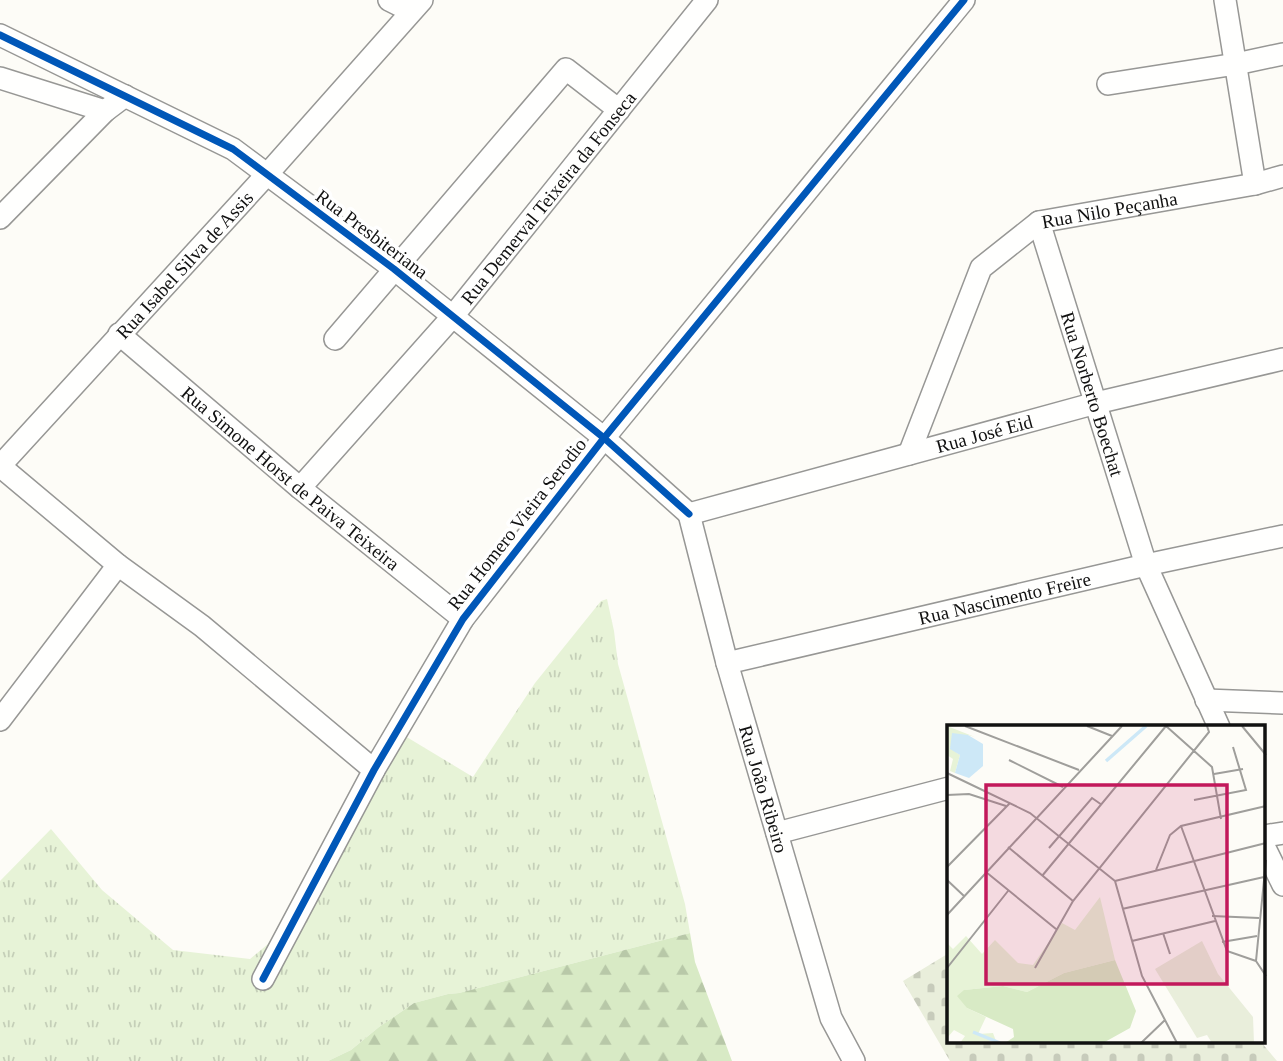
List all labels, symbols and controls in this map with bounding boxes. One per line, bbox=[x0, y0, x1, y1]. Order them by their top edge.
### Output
street label: Rua Demerval Teixeira da Fonseca bbox=[456, 87, 640, 308]
street label: Rua Presbiteriana bbox=[312, 185, 432, 283]
street label: Rua Isabel Silva de Assis bbox=[112, 187, 257, 343]
street label: Rua Nilo Peçanha bbox=[1040, 187, 1179, 232]
street label: Rua Norberto Boechat bbox=[1057, 309, 1128, 479]
street label: Rua Simone Horst de Paiva Teixeira bbox=[177, 382, 404, 575]
street label: Rua José Eid bbox=[934, 410, 1035, 457]
street label: Rua Homero Vieira Serodio bbox=[443, 434, 591, 614]
street label: Rua Nascimento Freire bbox=[916, 568, 1093, 628]
street label: Rua João Ribeiro bbox=[735, 723, 793, 855]
inset map bbox=[947, 725, 1266, 1044]

